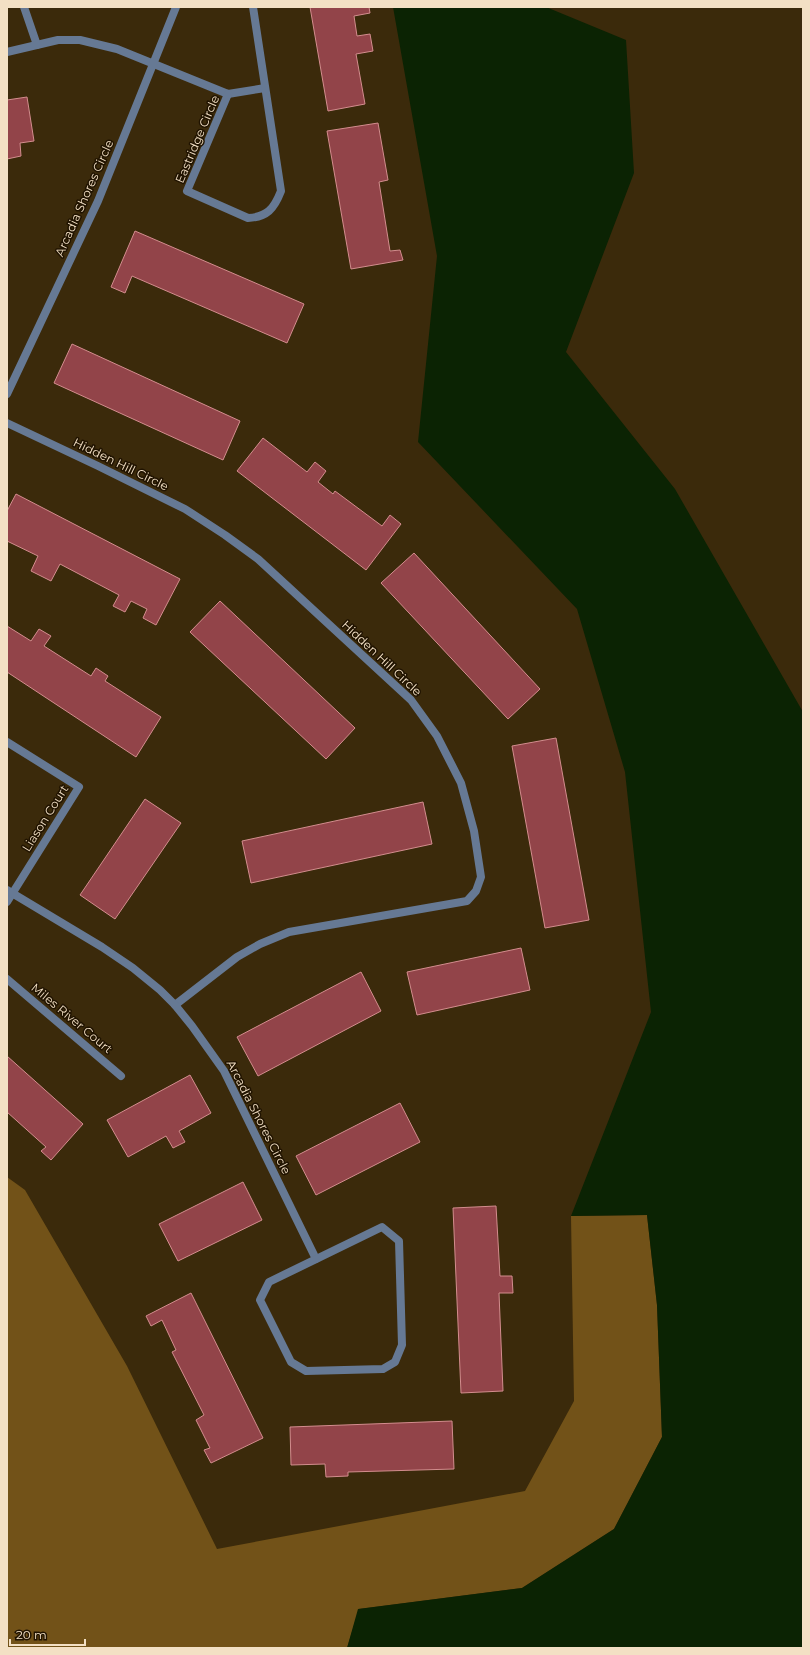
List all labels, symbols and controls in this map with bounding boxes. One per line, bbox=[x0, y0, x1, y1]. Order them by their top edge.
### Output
street label: Eastridge Circle bbox=[172, 93, 222, 185]
street label: Arcadia Shores Circle bbox=[51, 137, 117, 259]
street label: Hidden Hill Circle bbox=[71, 434, 171, 494]
street label: Hidden Hill Circle bbox=[339, 617, 425, 699]
street label: Liason Court bbox=[19, 782, 71, 854]
street label: Miles River Court bbox=[28, 980, 116, 1056]
street label: Arcadia Shores Circle bbox=[224, 1057, 294, 1177]
scale bar bbox=[10, 1621, 85, 1647]
text: 20 m bbox=[16, 1627, 47, 1642]

